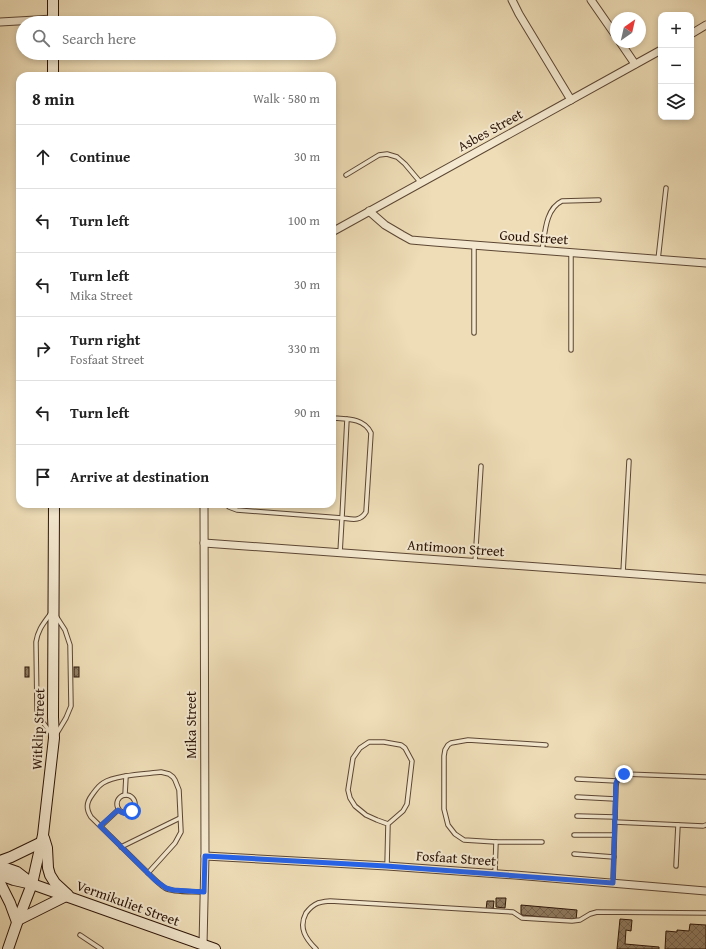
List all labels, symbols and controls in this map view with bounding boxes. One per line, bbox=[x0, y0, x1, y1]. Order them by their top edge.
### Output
north arrow bbox=[610, 12, 646, 48]
map controls bbox=[658, 12, 694, 120]
button: + bbox=[658, 12, 694, 48]
search box bbox=[16, 16, 336, 60]
icon: search bbox=[30, 27, 52, 49]
text: Search here bbox=[62, 28, 136, 49]
button: − bbox=[658, 48, 694, 84]
button: layers bbox=[658, 84, 694, 120]
text: 8 min bbox=[32, 86, 74, 111]
text: Walk · 580 m bbox=[253, 89, 320, 108]
street label: Asbes Street bbox=[454, 104, 526, 156]
icon: ahead bbox=[32, 146, 54, 168]
text: Continue bbox=[70, 146, 131, 167]
text: 30 m bbox=[294, 147, 320, 166]
icon: left bbox=[32, 210, 54, 232]
text: Turn left bbox=[70, 210, 129, 231]
text: 100 m bbox=[288, 211, 320, 230]
street label: Goud Street bbox=[499, 225, 569, 249]
text: Turn left bbox=[70, 265, 129, 286]
icon: left bbox=[32, 274, 54, 296]
text: 30 m bbox=[294, 275, 320, 294]
text: Mika Street bbox=[70, 286, 133, 305]
text: Turn right bbox=[70, 329, 141, 350]
icon: right bbox=[32, 338, 54, 360]
text: 330 m bbox=[288, 339, 320, 358]
text: Fosfaat Street bbox=[70, 350, 144, 369]
icon: left bbox=[32, 402, 54, 424]
text: Turn left bbox=[70, 402, 129, 423]
text: 90 m bbox=[294, 403, 320, 422]
icon: arrive bbox=[32, 466, 54, 488]
text: Arrive at destination bbox=[70, 466, 209, 487]
street label: Antimoon Street bbox=[407, 535, 505, 561]
street label: Witklip Street bbox=[27, 688, 49, 770]
street label: Mika Street bbox=[181, 691, 201, 759]
route end bbox=[615, 765, 633, 783]
route start bbox=[123, 802, 141, 820]
street label: Fosfaat Street bbox=[415, 845, 497, 871]
street label: Vermikuliet Street bbox=[74, 875, 182, 931]

